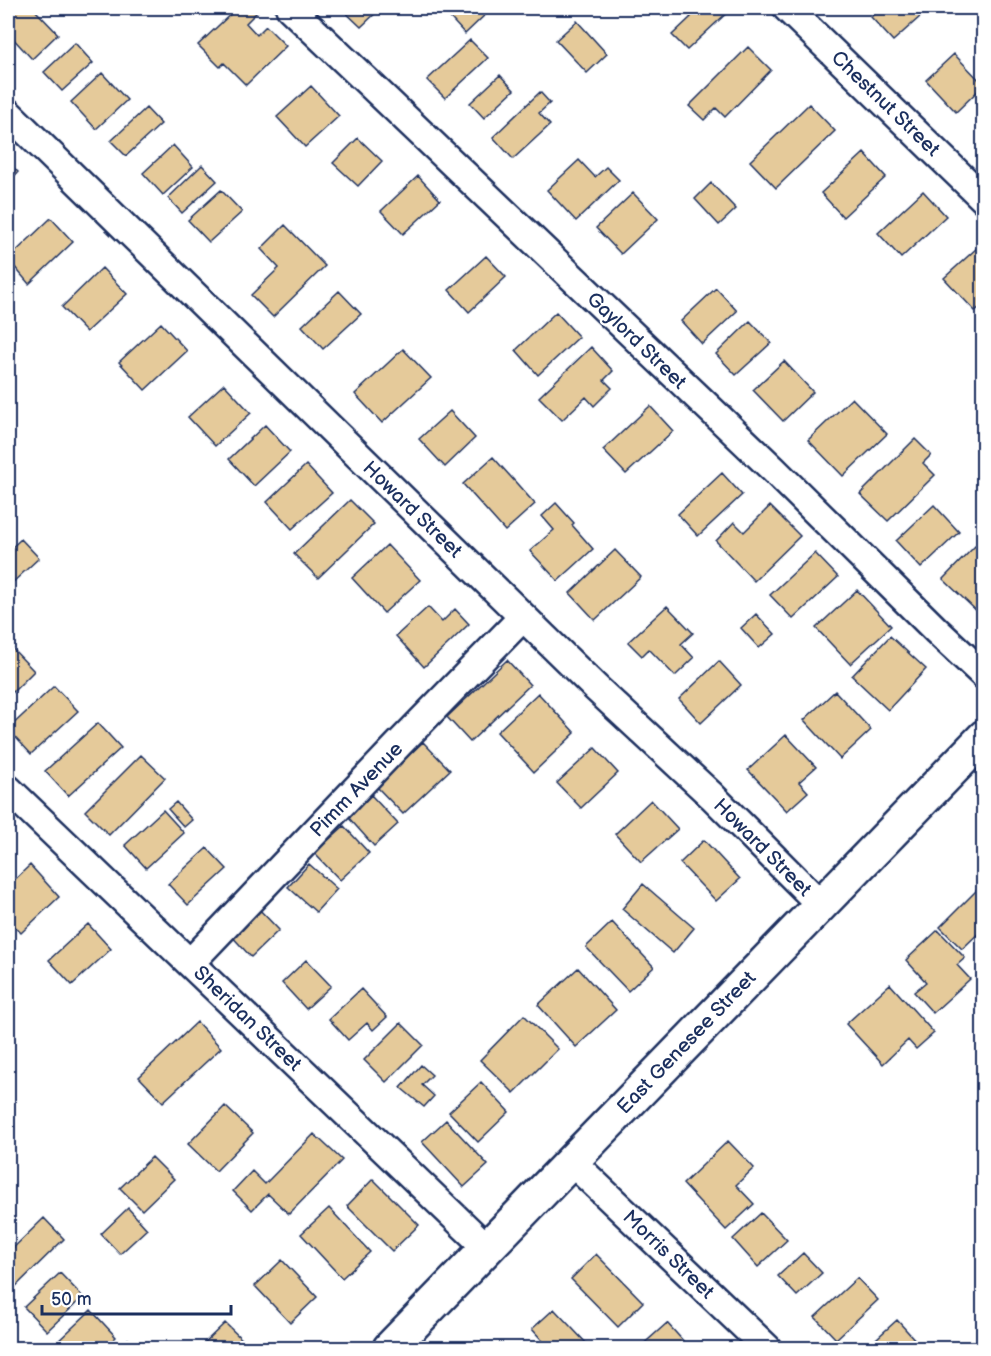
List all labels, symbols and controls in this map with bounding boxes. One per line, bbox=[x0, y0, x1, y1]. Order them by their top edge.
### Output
street label: Chestnut Street bbox=[826, 46, 945, 162]
street label: Gaylord Street bbox=[581, 287, 691, 394]
street label: Howard Street bbox=[358, 456, 467, 563]
street label: Pimm Avenue bbox=[305, 737, 408, 842]
street label: Howard Street bbox=[708, 794, 816, 902]
street label: Sheridan Street bbox=[188, 961, 306, 1076]
street label: East Genesee Street bbox=[612, 966, 761, 1119]
street label: Morris Street bbox=[618, 1205, 719, 1304]
scale bar bbox=[42, 1278, 231, 1316]
text: 50 m bbox=[51, 1289, 92, 1310]

